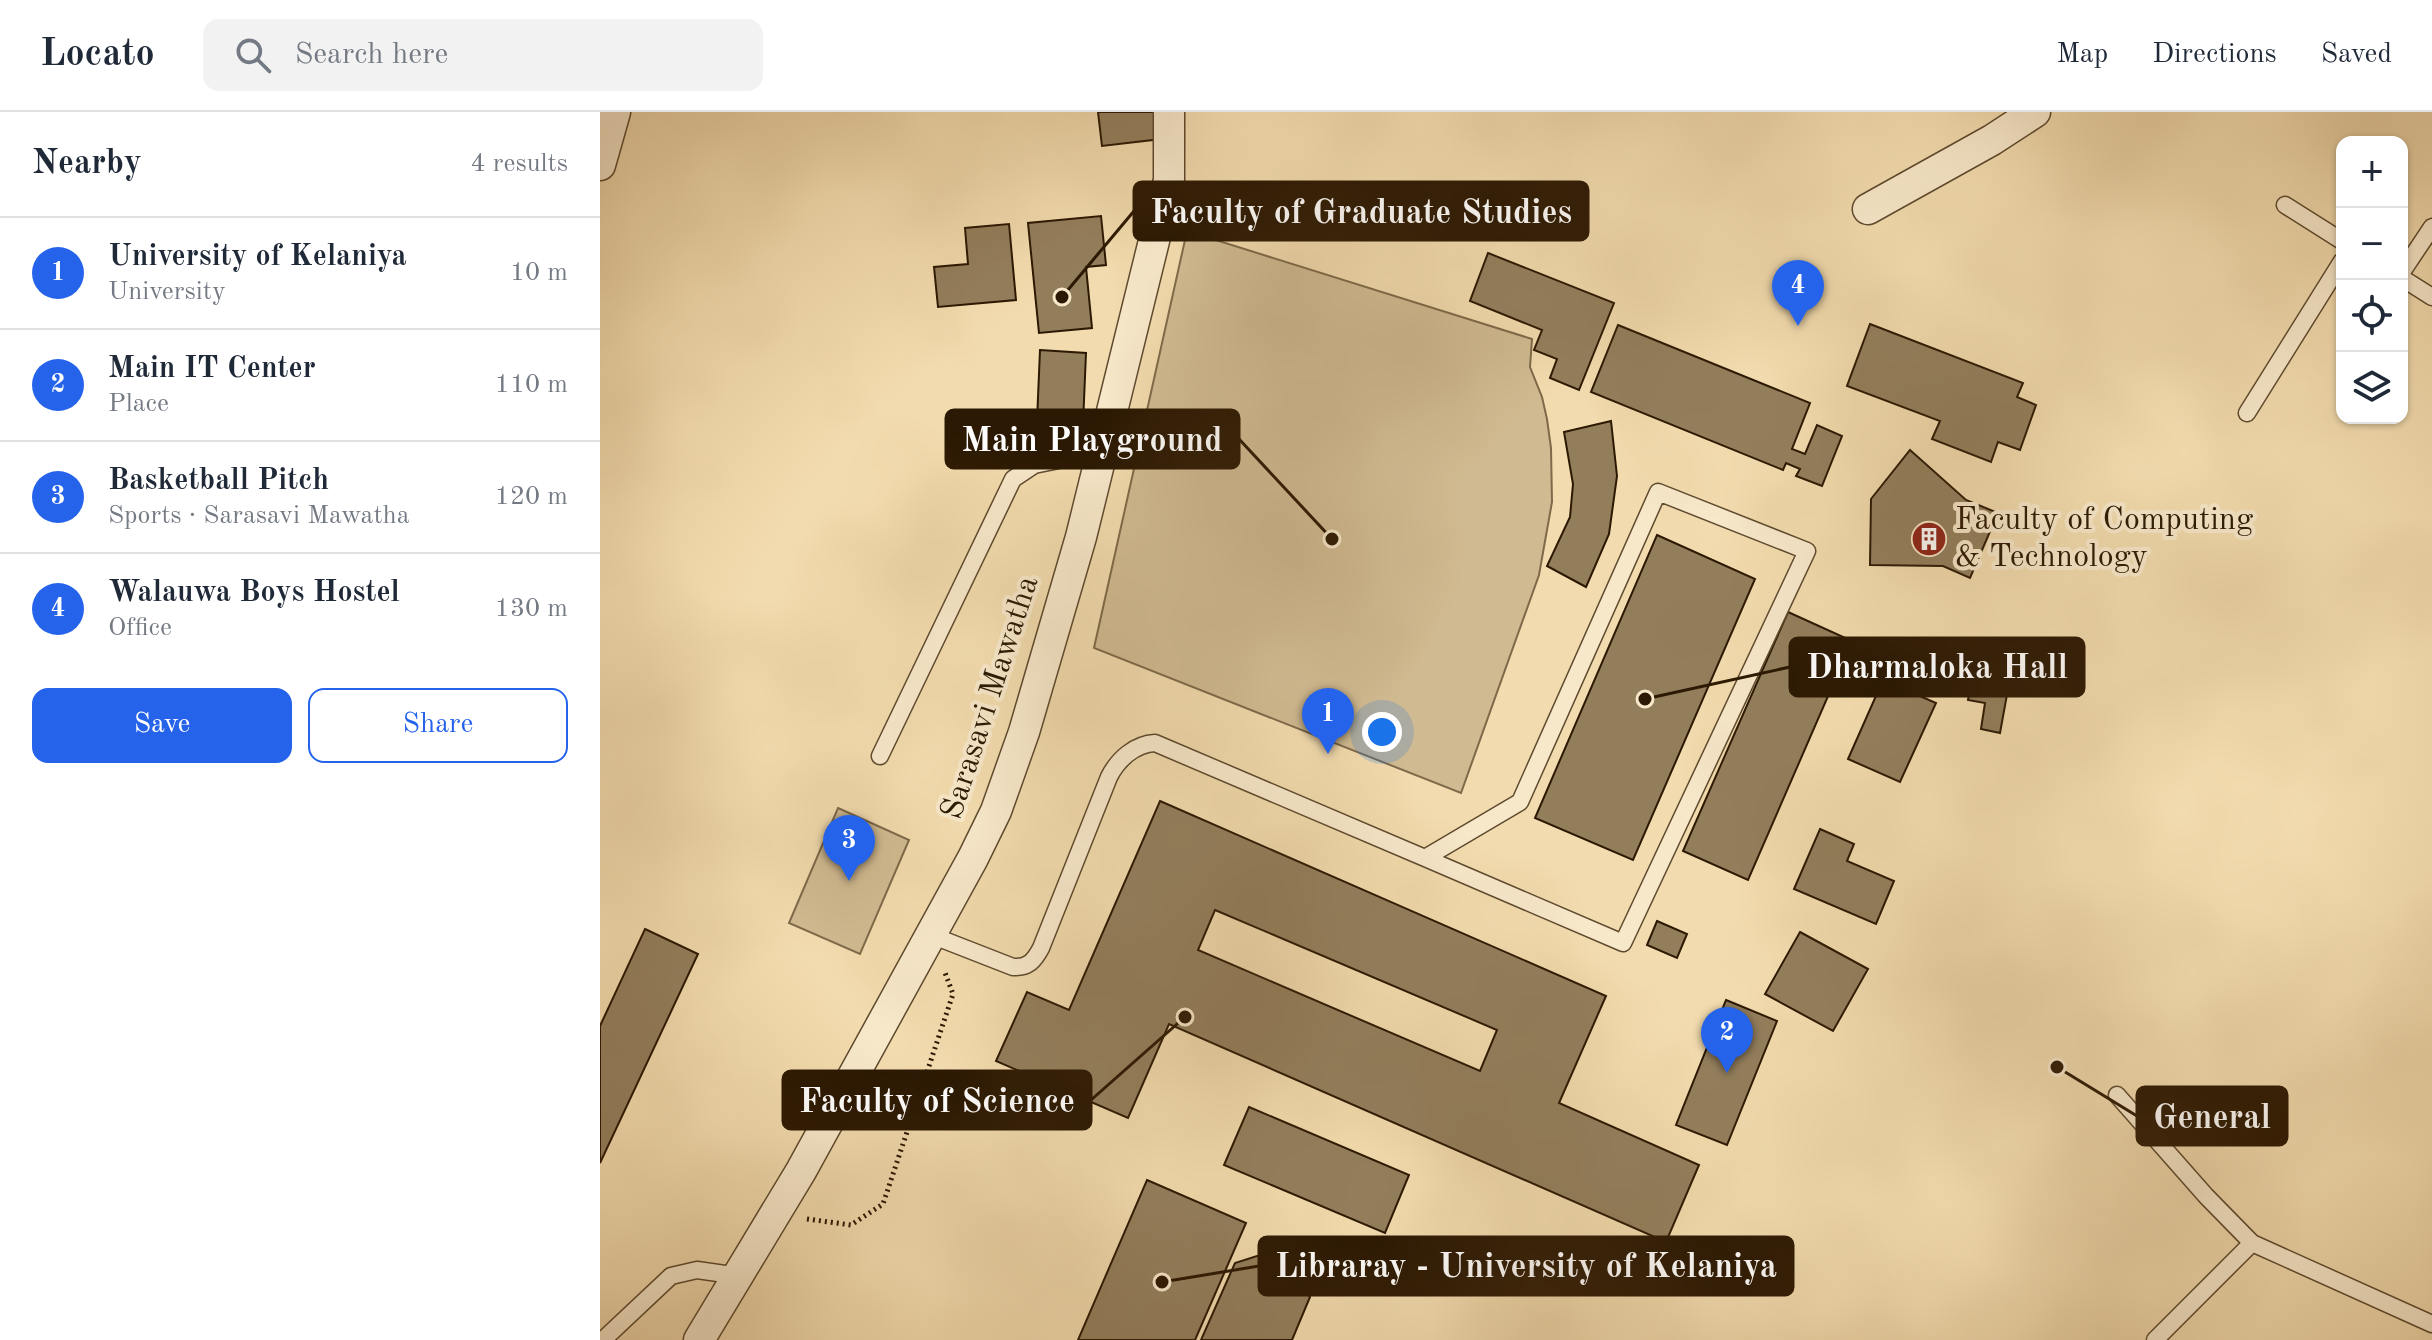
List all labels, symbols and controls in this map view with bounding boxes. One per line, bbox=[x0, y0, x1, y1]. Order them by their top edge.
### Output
search box bbox=[203, 19, 763, 91]
icon: search bbox=[231, 33, 275, 77]
text: Locato bbox=[40, 36, 155, 74]
text: Search here bbox=[295, 40, 448, 70]
text: Map bbox=[2056, 41, 2108, 69]
text: Directions bbox=[2152, 41, 2277, 69]
text: Saved bbox=[2321, 41, 2392, 69]
map controls bbox=[2336, 136, 2408, 424]
button: + bbox=[2336, 136, 2408, 208]
text: Nearby bbox=[32, 147, 142, 181]
text: 4 results bbox=[470, 151, 568, 177]
callout: Faculty of Graduate Studies bbox=[1134, 182, 1588, 240]
text: Faculty of Graduate Studies bbox=[1150, 197, 1572, 231]
button: − bbox=[2336, 208, 2408, 280]
text: University of Kelaniya bbox=[108, 242, 407, 272]
text: 1 bbox=[50, 260, 66, 286]
text: 10 m bbox=[510, 260, 568, 286]
pin: 4 bbox=[1772, 260, 1824, 326]
text: University bbox=[108, 279, 226, 305]
button: locate bbox=[2336, 280, 2408, 352]
button: layers bbox=[2336, 352, 2408, 424]
text: Main IT Center bbox=[108, 354, 316, 384]
text: 2 bbox=[50, 372, 66, 398]
text: 110 m bbox=[495, 372, 568, 398]
text: Place bbox=[108, 391, 169, 417]
callout: Main Playground bbox=[946, 410, 1239, 468]
text: Main Playground bbox=[961, 425, 1223, 459]
text: Basketball Pitch bbox=[108, 466, 329, 496]
text: 3 bbox=[50, 484, 66, 510]
text: 120 m bbox=[495, 484, 568, 510]
text: Sports · Sarasavi Mawatha bbox=[108, 503, 410, 529]
place label: Faculty of Computing & Technology bbox=[1955, 505, 2253, 574]
building icon: Faculty of Computing & Technology bbox=[1910, 520, 1948, 558]
street label: Sarasavi Mawatha bbox=[937, 572, 1045, 824]
text: Walauwa Boys Hostel bbox=[108, 578, 400, 608]
text: 4 bbox=[50, 596, 66, 622]
text: 130 m bbox=[495, 596, 568, 622]
text: Office bbox=[108, 615, 172, 641]
callout: Dharmaloka Hall bbox=[1790, 638, 2084, 696]
text: Dharmaloka Hall bbox=[1806, 652, 2068, 686]
button: Save bbox=[32, 688, 292, 763]
button: Share bbox=[308, 688, 568, 763]
pin: 1 bbox=[1302, 688, 1354, 754]
your location bbox=[1362, 712, 1402, 752]
pin: 3 bbox=[823, 815, 875, 881]
pin: 2 bbox=[1701, 1007, 1753, 1073]
callout: Faculty of Science bbox=[783, 1071, 1091, 1129]
text: Faculty of Science bbox=[799, 1086, 1075, 1120]
callout: General bbox=[2137, 1087, 2287, 1145]
text: General bbox=[2153, 1102, 2271, 1136]
callout: Libraray - University of Kelaniya bbox=[1259, 1237, 1793, 1295]
text: Libraray - University of Kelaniya bbox=[1275, 1251, 1777, 1285]

